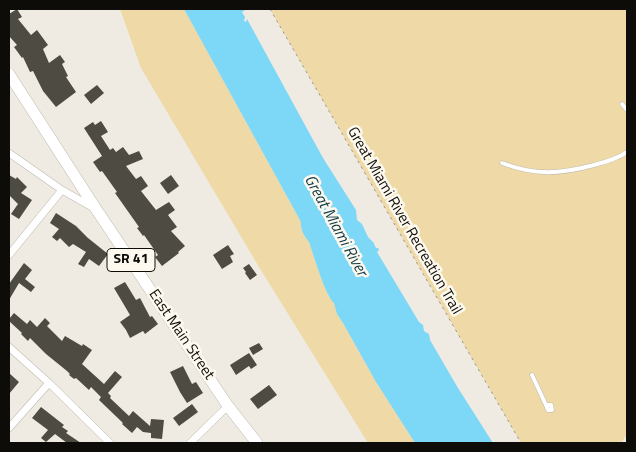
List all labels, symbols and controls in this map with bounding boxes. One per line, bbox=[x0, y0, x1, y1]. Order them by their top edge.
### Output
street label: Great Miami River Recreation Trail bbox=[343, 124, 465, 318]
water label: Great Miami River bbox=[299, 172, 371, 280]
road number: SR 41 bbox=[107, 248, 155, 272]
street label: East Main Street bbox=[144, 287, 218, 383]

